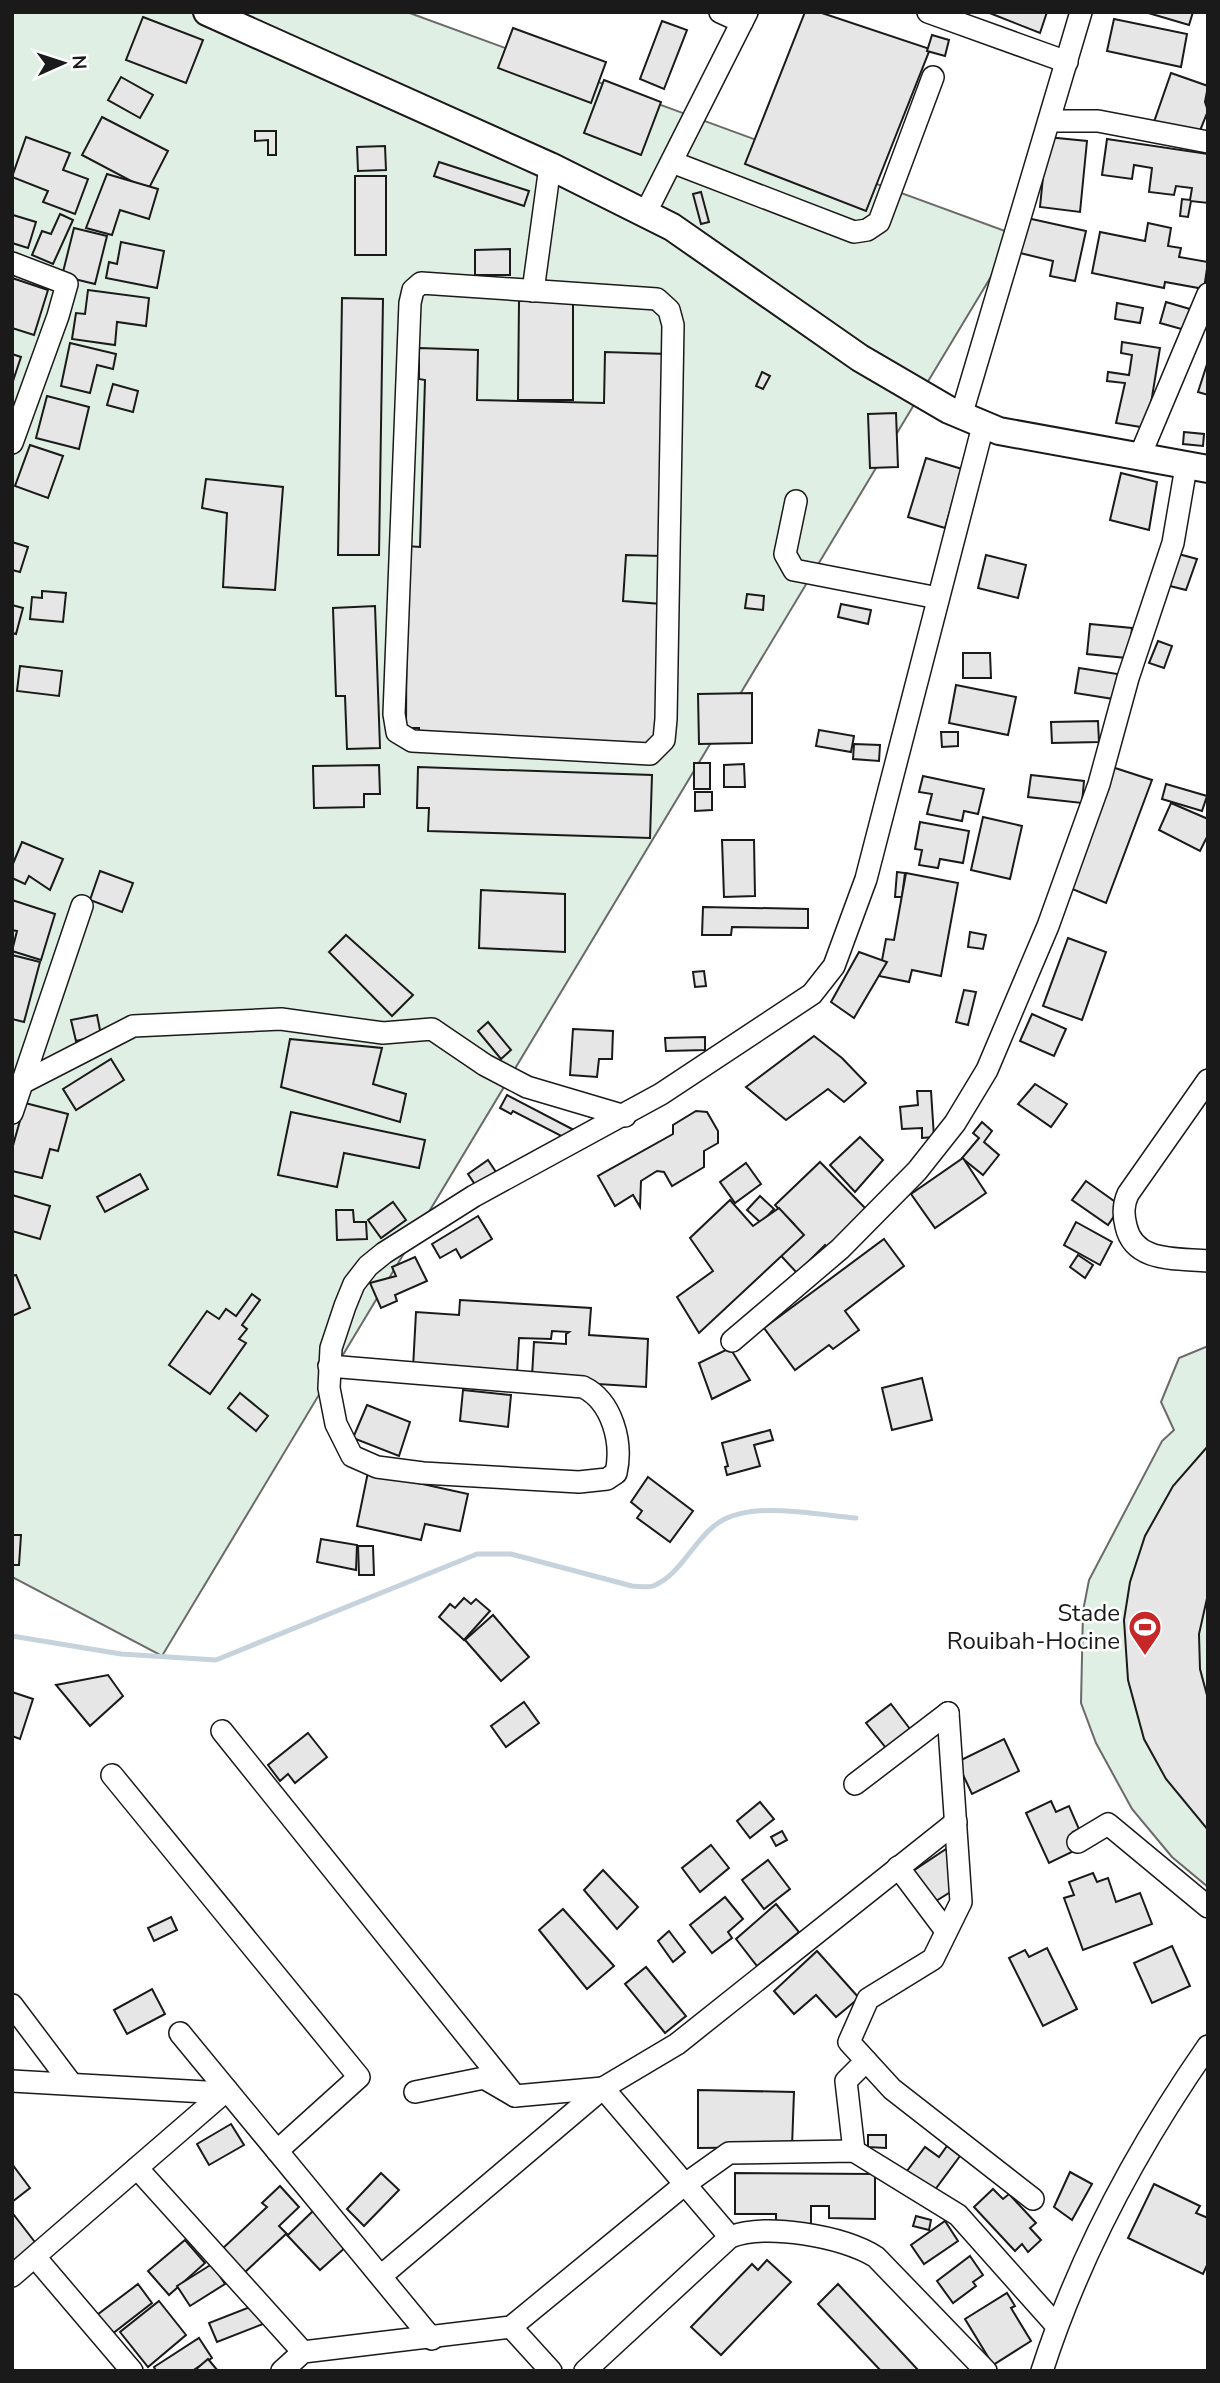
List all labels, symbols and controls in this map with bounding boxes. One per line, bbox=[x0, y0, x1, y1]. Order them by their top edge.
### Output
north arrow bbox=[28, 28, 98, 98]
text: N bbox=[66, 54, 92, 70]
place label: Stade Rouibah-Hocine bbox=[947, 1597, 1120, 1657]
sports icon: Stade Rouibah-Hocine bbox=[1126, 1608, 1164, 1657]

